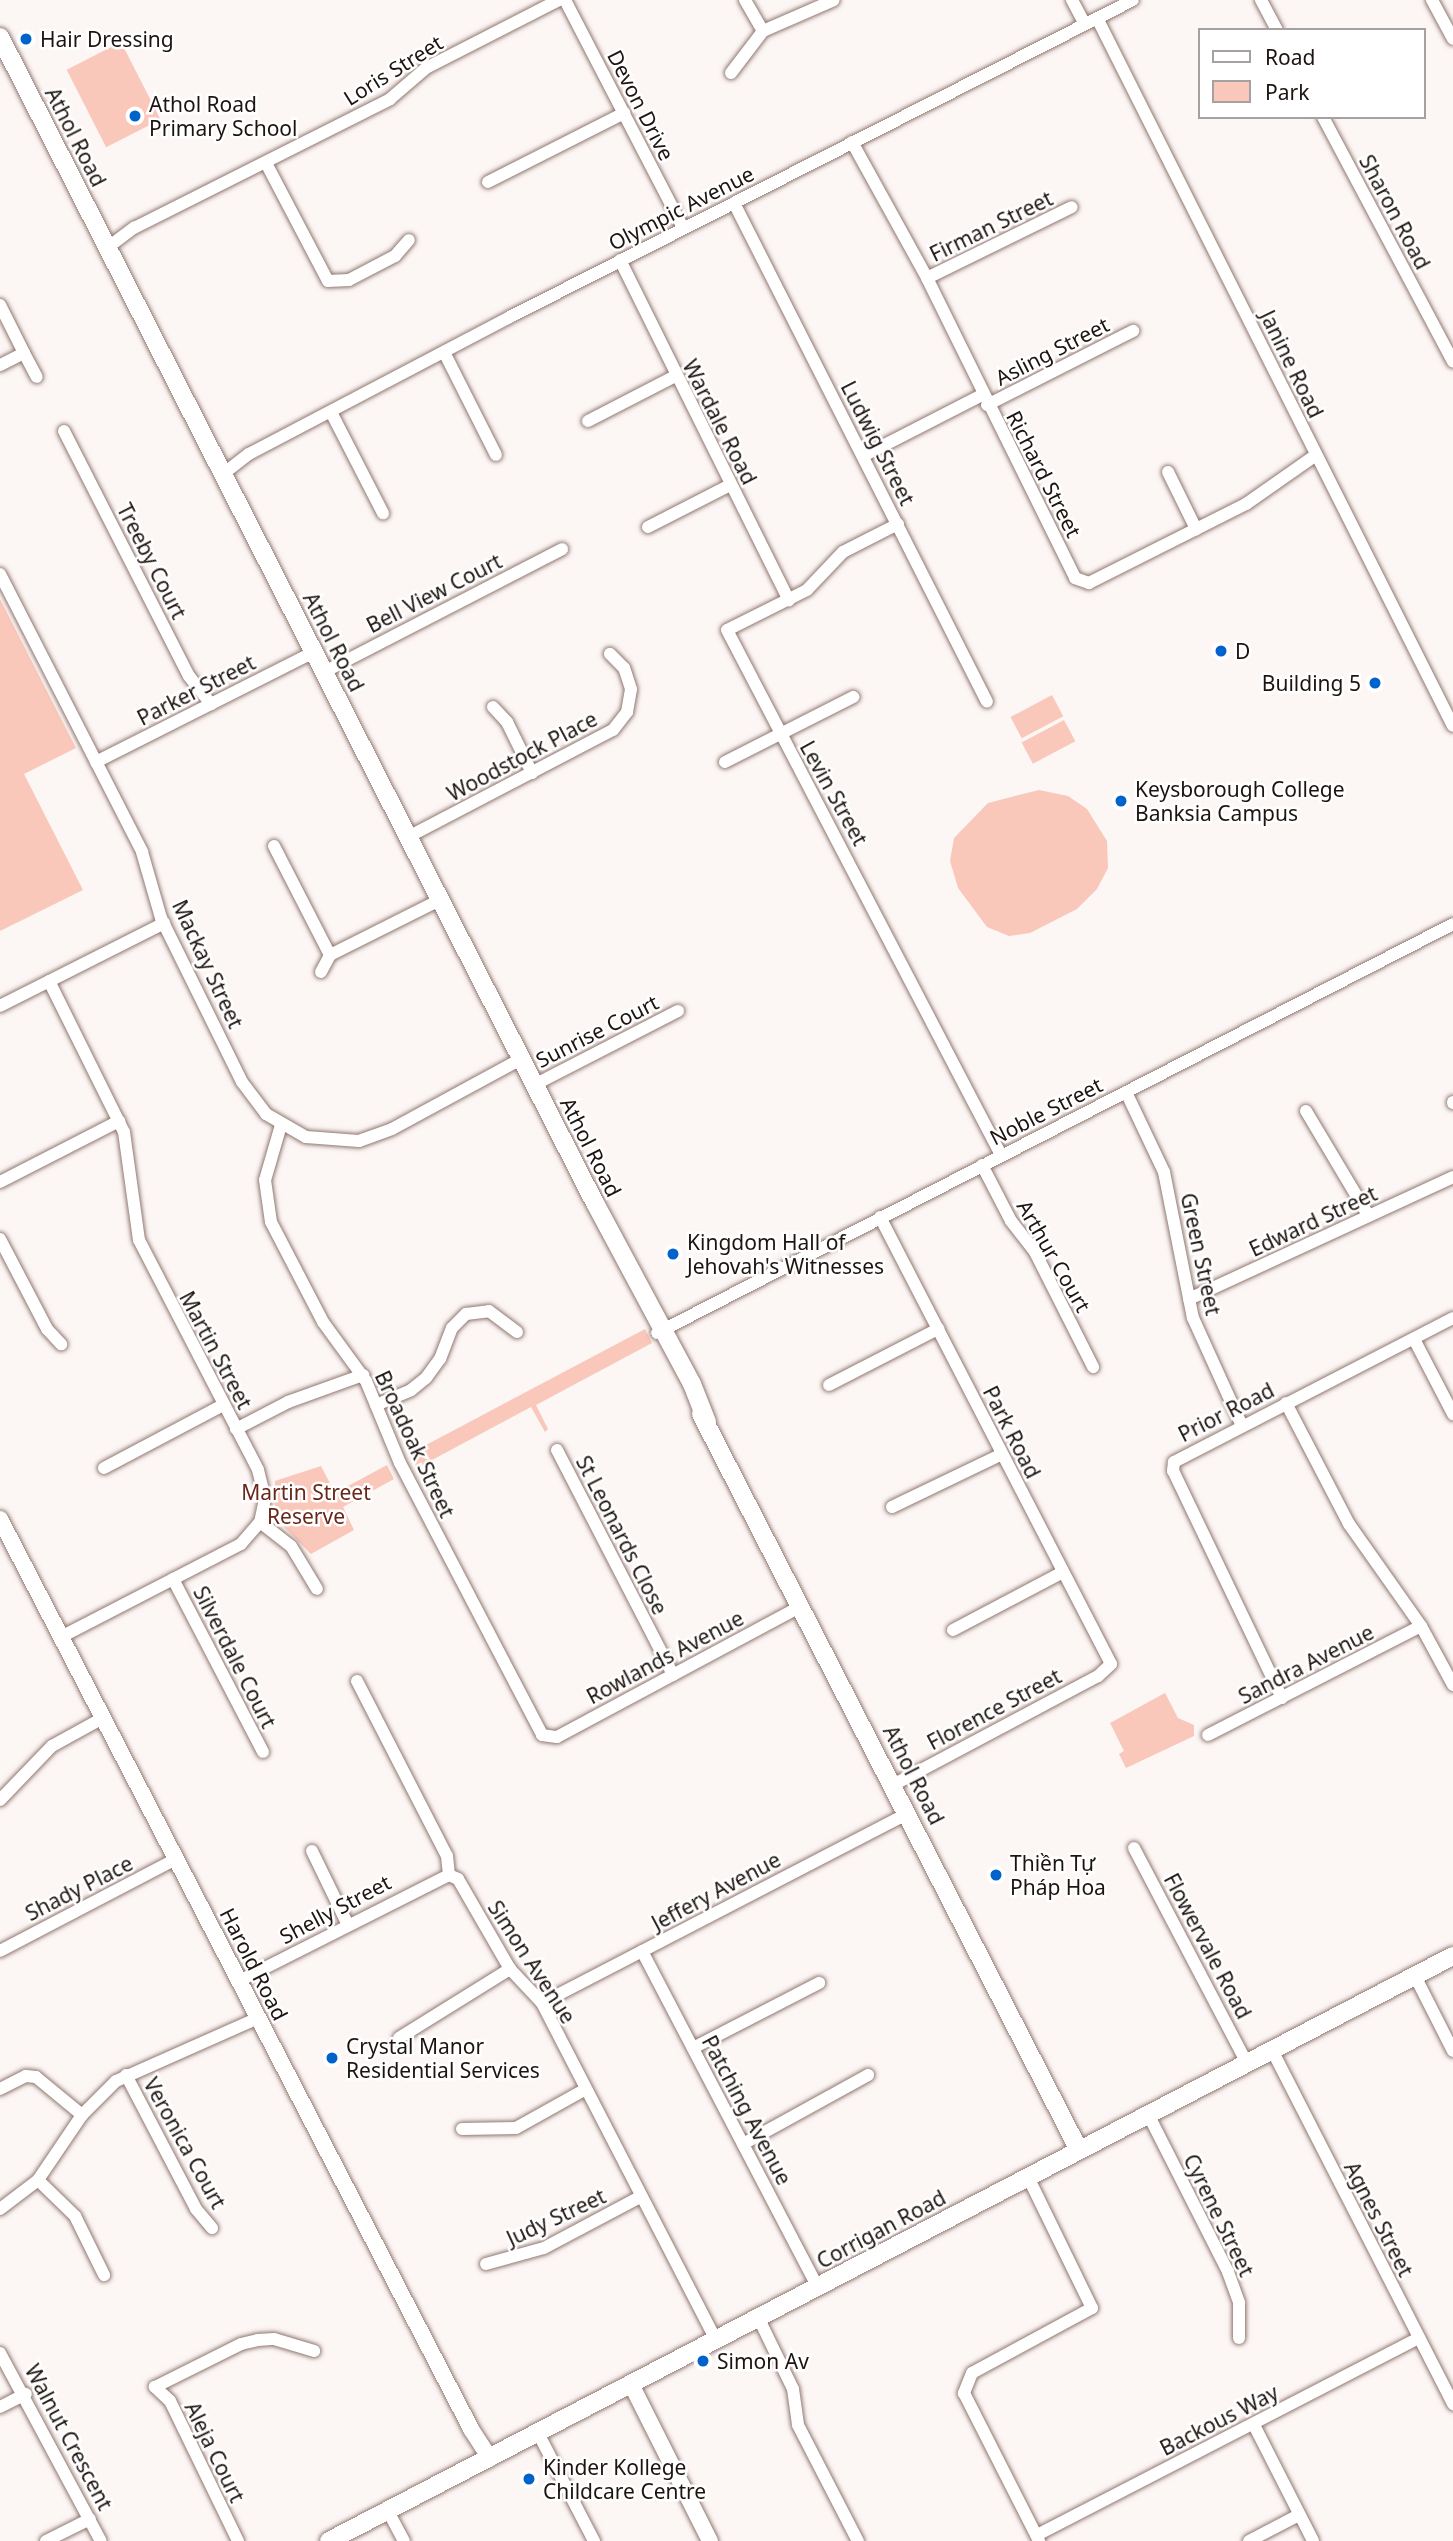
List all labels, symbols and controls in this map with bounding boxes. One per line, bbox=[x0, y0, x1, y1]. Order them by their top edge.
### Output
place label: Hair Dressing bbox=[40, 26, 174, 52]
legend bbox=[1198, 28, 1425, 119]
street label: Loris Street bbox=[339, 30, 447, 110]
marker: Hair Dressing bbox=[18, 31, 34, 47]
text: Road bbox=[1265, 43, 1315, 71]
street label: Devon Drive bbox=[602, 46, 680, 164]
text: Park bbox=[1265, 78, 1309, 106]
street label: Athol Road bbox=[40, 83, 112, 191]
place label: Athol Road Primary School bbox=[149, 91, 297, 141]
marker: Athol Road Primary School bbox=[127, 108, 143, 124]
street label: Sharon Road bbox=[1354, 150, 1436, 274]
street label: Olympic Avenue bbox=[604, 161, 758, 255]
street label: Firman Street bbox=[925, 185, 1057, 267]
street label: Janine Road bbox=[1255, 306, 1329, 422]
street label: Asling Street bbox=[991, 312, 1113, 390]
street label: Wardale Road bbox=[678, 355, 762, 489]
street label: Ludwig Street bbox=[836, 377, 920, 509]
street label: Richard Street bbox=[1001, 407, 1087, 541]
street label: Treeby Court bbox=[112, 499, 192, 623]
street label: Bell View Court bbox=[362, 548, 506, 638]
street label: Athol Road bbox=[298, 588, 370, 696]
place label: D bbox=[1235, 638, 1250, 664]
marker: D bbox=[1213, 643, 1229, 659]
street label: Parker Street bbox=[133, 649, 259, 731]
place label: Building 5 bbox=[1262, 670, 1361, 696]
marker: Building 5 bbox=[1367, 675, 1383, 691]
street label: Woodstock Place bbox=[443, 706, 601, 806]
street label: Levin Street bbox=[795, 736, 873, 850]
place label: Keysborough College Banksia Campus bbox=[1135, 776, 1345, 826]
marker: Keysborough College Banksia Campus bbox=[1113, 793, 1129, 809]
street label: Mackay Street bbox=[167, 896, 249, 1032]
street label: Sunrise Court bbox=[532, 989, 662, 1073]
street label: Noble Street bbox=[986, 1072, 1106, 1150]
street label: Athol Road bbox=[555, 1093, 627, 1201]
street label: Edward Street bbox=[1245, 1180, 1381, 1262]
street label: Green Street bbox=[1176, 1191, 1226, 1317]
street label: Arthur Court bbox=[1012, 1196, 1096, 1316]
place label: Kingdom Hall of Jehovah's Witnesses bbox=[687, 1229, 884, 1279]
marker: Kingdom Hall of Jehovah's Witnesses bbox=[665, 1246, 681, 1262]
street label: Martin Street bbox=[174, 1287, 258, 1413]
street label: Broadoak Street bbox=[370, 1367, 460, 1521]
street label: Prior Road bbox=[1174, 1377, 1278, 1447]
street label: Park Road bbox=[978, 1382, 1046, 1482]
street label: St Leonards Close bbox=[571, 1451, 673, 1619]
park label: Martin Street Reserve bbox=[241, 1479, 371, 1529]
street label: Silverdale Court bbox=[188, 1582, 282, 1732]
street label: Rowlands Avenue bbox=[582, 1605, 748, 1709]
street label: Sandra Avenue bbox=[1234, 1619, 1378, 1709]
street label: Florence Street bbox=[923, 1663, 1065, 1755]
street label: Athol Road bbox=[878, 1721, 950, 1829]
street label: Jeffery Avenue bbox=[647, 1846, 785, 1936]
street label: Shady Place bbox=[21, 1850, 137, 1926]
place label: Thiền Tự Pháp Hoa bbox=[1010, 1850, 1106, 1900]
marker: Thiền Tự Pháp Hoa bbox=[988, 1867, 1004, 1883]
street label: Shelly Street bbox=[275, 1869, 395, 1949]
street label: Flowervale Road bbox=[1159, 1869, 1257, 2023]
street label: Simon Avenue bbox=[483, 1896, 581, 2028]
street label: Harold Road bbox=[215, 1904, 293, 2024]
street label: Patching Avenue bbox=[697, 2031, 797, 2189]
place label: Crystal Manor Residential Services bbox=[346, 2033, 540, 2083]
marker: Crystal Manor Residential Services bbox=[324, 2050, 340, 2066]
street label: Veronica Court bbox=[139, 2073, 231, 2213]
street label: Cyrene Street bbox=[1179, 2150, 1259, 2280]
street label: Agnes Street bbox=[1339, 2157, 1419, 2281]
street label: Judy Street bbox=[502, 2183, 610, 2251]
street label: Corrigan Road bbox=[812, 2184, 950, 2274]
place label: Simon Av bbox=[717, 2348, 809, 2374]
marker: Simon Av bbox=[695, 2353, 711, 2369]
street label: Walnut Crescent bbox=[20, 2360, 118, 2514]
street label: Backous Way bbox=[1156, 2379, 1282, 2461]
street label: Aleja Court bbox=[180, 2398, 250, 2506]
place label: Kinder Kollege Childcare Centre bbox=[543, 2454, 706, 2504]
marker: Kinder Kollege Childcare Centre bbox=[521, 2471, 537, 2487]

